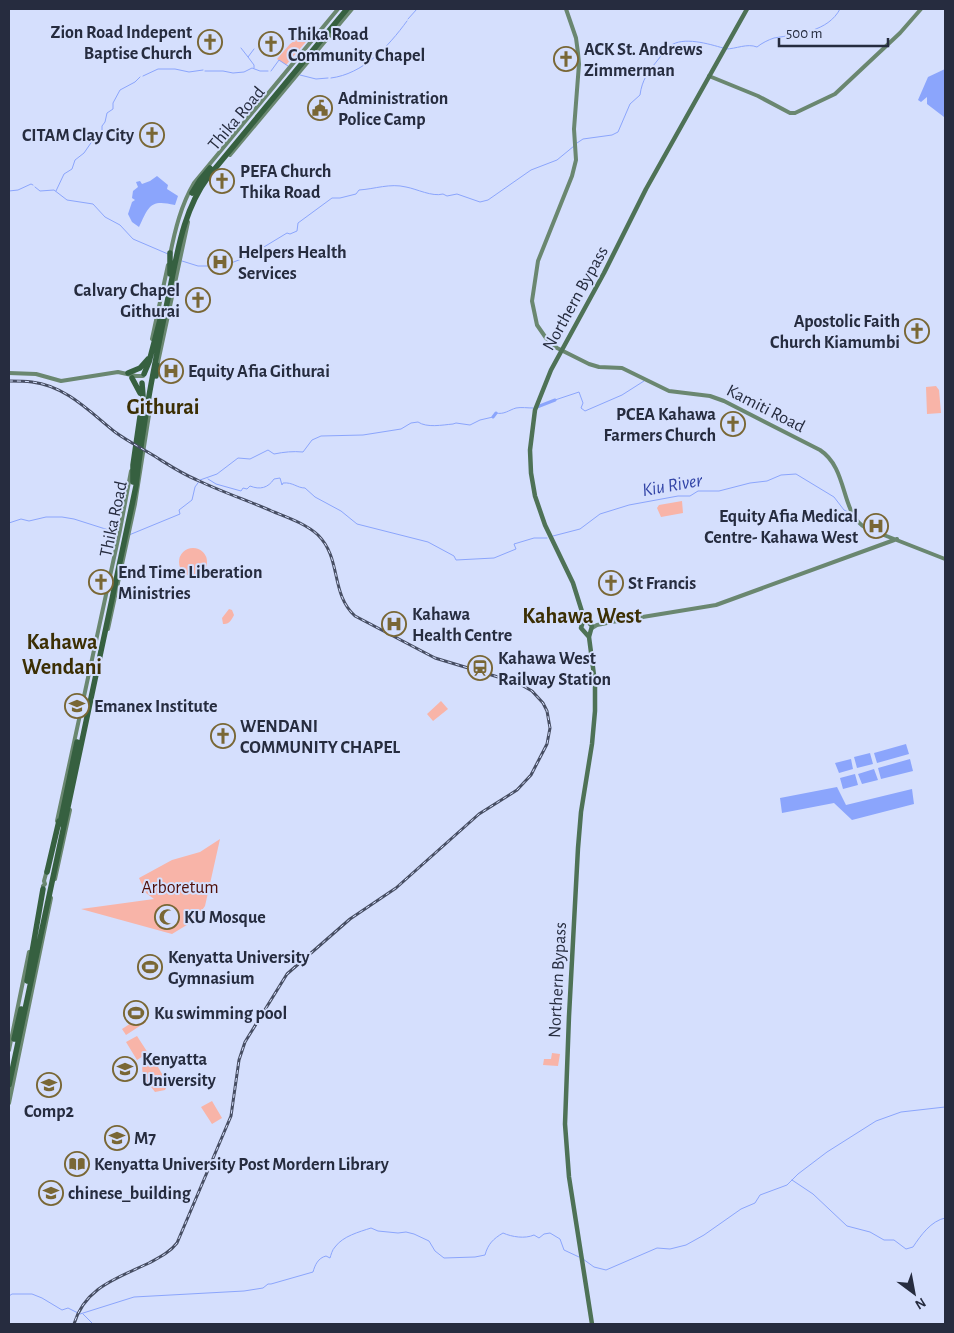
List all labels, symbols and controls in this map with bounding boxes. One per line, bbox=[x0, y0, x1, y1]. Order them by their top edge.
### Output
scale bar bbox=[779, 15, 888, 47]
place label: Zion Road Indepent Baptise Church bbox=[51, 24, 192, 63]
place label: Thika Road Community Chapel bbox=[288, 26, 425, 65]
text: 500 m bbox=[786, 26, 823, 41]
church icon: Zion Road Indepent Baptise Church bbox=[197, 29, 223, 55]
church icon: Thika Road Community Chapel bbox=[258, 31, 284, 57]
place label: ACK St. Andrews Zimmerman bbox=[584, 41, 703, 80]
church icon: ACK St. Andrews Zimmerman bbox=[553, 46, 579, 72]
street label: Thika Road bbox=[205, 83, 269, 154]
place label: Administration Police Camp bbox=[338, 90, 448, 129]
public building icon: Administration Police Camp bbox=[307, 95, 333, 121]
church icon: CITAM Clay City bbox=[139, 122, 165, 148]
place label: CITAM Clay City bbox=[22, 127, 135, 145]
place label: PEFA Church Thika Road bbox=[240, 163, 331, 202]
church icon: PEFA Church Thika Road bbox=[209, 168, 235, 194]
street label: Northern Bypass bbox=[540, 243, 612, 354]
place label: Helpers Health Services bbox=[238, 244, 347, 283]
hospital icon: Helpers Health Services bbox=[207, 249, 233, 275]
place label: Calvary Chapel Githurai bbox=[74, 282, 180, 321]
church icon: Calvary Chapel Githurai bbox=[185, 287, 211, 313]
place label: Apostolic Faith Church Kiamumbi bbox=[770, 313, 900, 352]
church icon: Apostolic Faith Church Kiamumbi bbox=[904, 318, 930, 344]
hospital icon: Equity Afia Githurai bbox=[158, 358, 184, 384]
place label: Equity Afia Githurai bbox=[188, 363, 330, 381]
street label: Kamiti Road bbox=[723, 381, 808, 436]
district label: Githurai bbox=[126, 396, 200, 418]
place label: PCEA Kahawa Farmers Church bbox=[604, 406, 716, 445]
church icon: PCEA Kahawa Farmers Church bbox=[720, 411, 746, 437]
water label: Kiu River bbox=[641, 471, 705, 500]
street label: Thika Road bbox=[97, 480, 131, 559]
place label: Equity Afia Medical Centre- Kahawa West bbox=[704, 508, 858, 547]
hospital icon: Equity Afia Medical Centre- Kahawa West bbox=[863, 513, 889, 539]
place label: End Time Liberation Ministries bbox=[118, 564, 262, 603]
church icon: End Time Liberation Ministries bbox=[88, 569, 114, 595]
church icon: St Francis bbox=[598, 570, 624, 596]
place label: St Francis bbox=[628, 575, 696, 593]
district label: Kahawa West bbox=[522, 605, 642, 627]
place label: Kahawa Health Centre bbox=[412, 606, 512, 645]
hospital icon: Kahawa Health Centre bbox=[381, 611, 407, 637]
district label: Kahawa Wendani bbox=[22, 631, 102, 678]
place label: Kahawa West Railway Station bbox=[498, 650, 611, 689]
station icon: Kahawa West Railway Station bbox=[467, 655, 493, 681]
school or university icon: Emanex Institute bbox=[64, 693, 90, 719]
place label: Emanex Institute bbox=[94, 698, 217, 716]
place label: WENDANI COMMUNITY CHAPEL bbox=[240, 718, 400, 757]
church icon: WENDANI COMMUNITY CHAPEL bbox=[210, 723, 236, 749]
park label: Arboretum bbox=[141, 879, 219, 897]
mosque icon: KU Mosque bbox=[154, 904, 180, 930]
place label: KU Mosque bbox=[184, 909, 266, 927]
street label: Northern Bypass bbox=[546, 922, 570, 1038]
place label: Kenyatta University Gymnasium bbox=[168, 949, 311, 988]
sports icon: Kenyatta University Gymnasium bbox=[137, 954, 163, 980]
sports icon: Ku swimming pool bbox=[123, 1000, 149, 1026]
place label: Ku swimming pool bbox=[154, 1005, 287, 1023]
place label: Kenyatta University bbox=[142, 1051, 217, 1090]
school or university icon: Kenyatta University bbox=[112, 1056, 138, 1082]
school or university icon: Comp2 bbox=[36, 1072, 62, 1098]
place label: Comp2 bbox=[24, 1103, 75, 1121]
school or university icon: M7 bbox=[104, 1125, 130, 1151]
place label: M7 bbox=[134, 1130, 156, 1148]
library icon: Kenyatta University Post Mordern Library bbox=[64, 1151, 90, 1177]
place label: Kenyatta University Post Mordern Library bbox=[94, 1156, 390, 1174]
school or university icon: chinese_building bbox=[38, 1180, 64, 1206]
place label: chinese_building bbox=[68, 1185, 192, 1203]
north arrow bbox=[889, 1268, 939, 1318]
text: N bbox=[913, 1295, 928, 1312]

